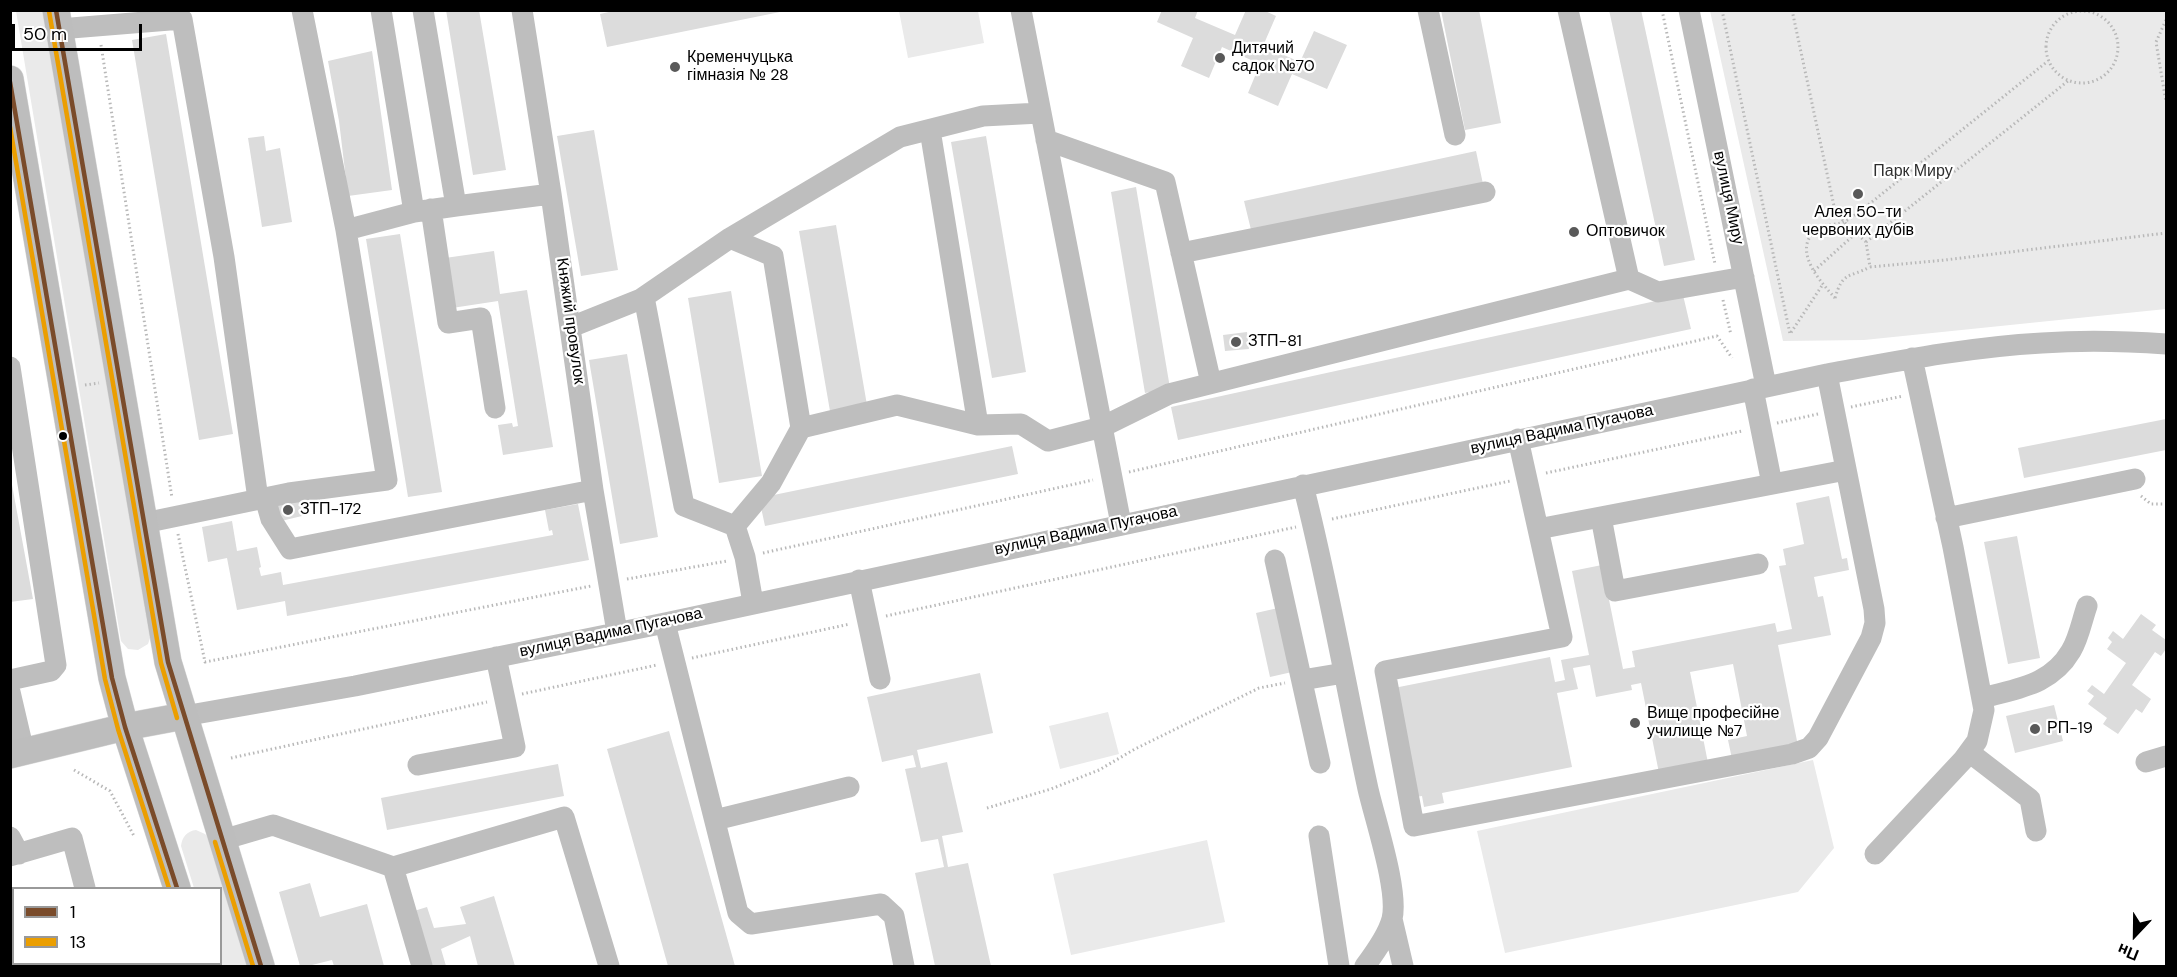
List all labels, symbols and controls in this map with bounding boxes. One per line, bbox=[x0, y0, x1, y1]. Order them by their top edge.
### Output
scale bar bbox=[15, 12, 146, 50]
text: 50 m bbox=[23, 22, 67, 46]
place label: Дитячий садок №70 bbox=[1232, 39, 1315, 77]
place label: Кременчуцька гімназія № 28 bbox=[687, 48, 793, 86]
marker: Дитячий садок №70 bbox=[1213, 51, 1227, 65]
marker: Кременчуцька гімназія № 28 bbox=[668, 60, 682, 74]
street label: вулиця Миру bbox=[1709, 149, 1747, 247]
park label: Парк Миру bbox=[1873, 162, 1953, 182]
marker: Алея 50-ти червоних дубів bbox=[1851, 187, 1865, 201]
place label: Алея 50-ти червоних дубів bbox=[1802, 203, 1914, 241]
place label: Оптовичок bbox=[1586, 222, 1665, 242]
marker: Оптовичок bbox=[1567, 225, 1581, 239]
street label: Княжий провулок bbox=[552, 257, 588, 385]
place label: ЗТП-81 bbox=[1248, 332, 1302, 352]
marker: ЗТП-81 bbox=[1229, 335, 1243, 349]
street label: вулиця Вадима Пугачова bbox=[1469, 401, 1655, 459]
unlabelled marker bbox=[57, 430, 69, 442]
place label: ЗТП-172 bbox=[300, 500, 362, 520]
street label: вулиця Вадима Пугачова bbox=[993, 502, 1179, 560]
marker: ЗТП-172 bbox=[281, 503, 295, 517]
street label: вулиця Вадима Пугачова bbox=[518, 604, 704, 662]
place label: Вище професійне училище №7 bbox=[1647, 704, 1779, 742]
marker: Вище професійне училище №7 bbox=[1628, 716, 1642, 730]
place label: РП-19 bbox=[2047, 719, 2093, 739]
marker: РП-19 bbox=[2028, 722, 2042, 736]
legend bbox=[12, 887, 222, 965]
text: 1 bbox=[70, 900, 76, 924]
north arrow bbox=[2105, 905, 2165, 965]
text: 13 bbox=[70, 930, 86, 954]
text: Пн bbox=[2114, 938, 2142, 966]

